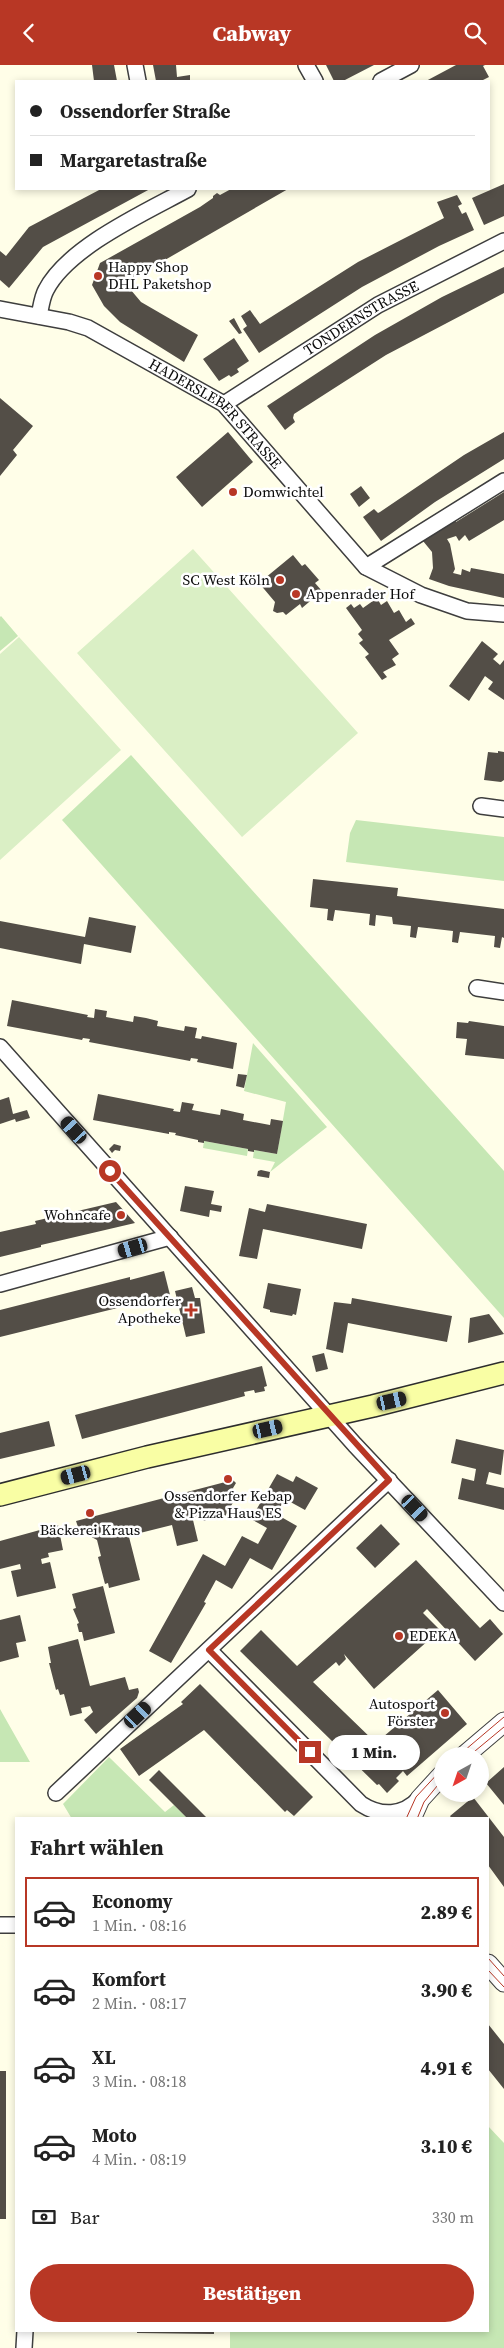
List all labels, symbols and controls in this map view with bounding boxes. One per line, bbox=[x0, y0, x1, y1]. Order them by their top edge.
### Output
text: Cabway bbox=[213, 18, 291, 48]
icon: back bbox=[15, 19, 43, 47]
icon: search bbox=[461, 19, 489, 47]
text: Ossendorfer Straße bbox=[60, 98, 230, 124]
text: Margaretastraße bbox=[60, 147, 207, 173]
place label: Happy Shop DHL Paketshop bbox=[108, 256, 212, 294]
marker: Happy Shop DHL Paketshop bbox=[92, 270, 104, 282]
street label: TONDERNSTRASSE bbox=[299, 275, 422, 360]
street label: HADERSLEBER STRASSE bbox=[145, 353, 287, 473]
place label: Domwichtel bbox=[243, 481, 324, 502]
marker: Domwichtel bbox=[227, 486, 239, 498]
place label: SC West Köln bbox=[183, 569, 270, 590]
marker: SC West Köln bbox=[274, 574, 286, 586]
place label: Appenrader Hof bbox=[306, 583, 416, 604]
marker: Appenrader Hof bbox=[290, 588, 302, 600]
car bbox=[58, 1114, 89, 1146]
route start bbox=[99, 1160, 121, 1182]
place label: Wohncafe bbox=[44, 1204, 111, 1225]
marker: Wohncafe bbox=[115, 1209, 127, 1221]
car bbox=[116, 1237, 149, 1259]
place label: Ossendorfer Apotheke bbox=[98, 1290, 182, 1328]
marker: Ossendorfer Apotheke bbox=[185, 1304, 197, 1316]
car bbox=[375, 1390, 408, 1412]
car bbox=[251, 1418, 284, 1440]
car bbox=[59, 1464, 92, 1486]
marker: Ossendorfer Kebap & Pizza Haus ES bbox=[222, 1473, 234, 1485]
place label: Ossendorfer Kebap & Pizza Haus ES bbox=[164, 1485, 292, 1523]
car bbox=[399, 1492, 430, 1524]
marker: Bäckerei Kraus bbox=[84, 1507, 96, 1519]
place label: Bäckerei Kraus bbox=[40, 1519, 140, 1540]
place label: EDEKA bbox=[409, 1625, 457, 1646]
marker: EDEKA bbox=[393, 1630, 405, 1642]
place label: Autosport Förster bbox=[369, 1693, 436, 1731]
car bbox=[121, 1699, 154, 1731]
marker: Autosport Förster bbox=[439, 1707, 451, 1719]
callout: 1 Min. bbox=[328, 1735, 420, 1769]
route end bbox=[299, 1741, 321, 1763]
text: 1 Min. bbox=[351, 1741, 397, 1763]
north arrow bbox=[434, 1747, 489, 1803]
map controls bbox=[434, 1747, 489, 1802]
text: Fahrt wählen bbox=[30, 1832, 164, 1862]
text: Economy bbox=[92, 1888, 173, 1914]
icon: car bbox=[32, 1890, 77, 1935]
text: 2.89 € bbox=[420, 1899, 472, 1925]
text: 1 Min. · 08:16 bbox=[92, 1914, 186, 1936]
text: Komfort bbox=[92, 1966, 166, 1992]
icon: car bbox=[32, 1968, 77, 2013]
text: 3.90 € bbox=[420, 1977, 472, 2003]
text: 2 Min. · 08:17 bbox=[92, 1992, 186, 2014]
text: XL bbox=[92, 2044, 115, 2070]
icon: car bbox=[32, 2046, 77, 2091]
text: 4.91 € bbox=[420, 2055, 472, 2081]
text: 3 Min. · 08:18 bbox=[92, 2070, 186, 2092]
text: Moto bbox=[92, 2122, 137, 2148]
icon: car bbox=[32, 2124, 77, 2169]
text: 3.10 € bbox=[420, 2133, 472, 2159]
text: 4 Min. · 08:19 bbox=[92, 2148, 186, 2170]
icon: cash bbox=[30, 2203, 58, 2231]
text: Bar bbox=[70, 2204, 100, 2230]
text: 330 m bbox=[432, 2206, 474, 2228]
button: Bestätigen bbox=[30, 2264, 474, 2322]

